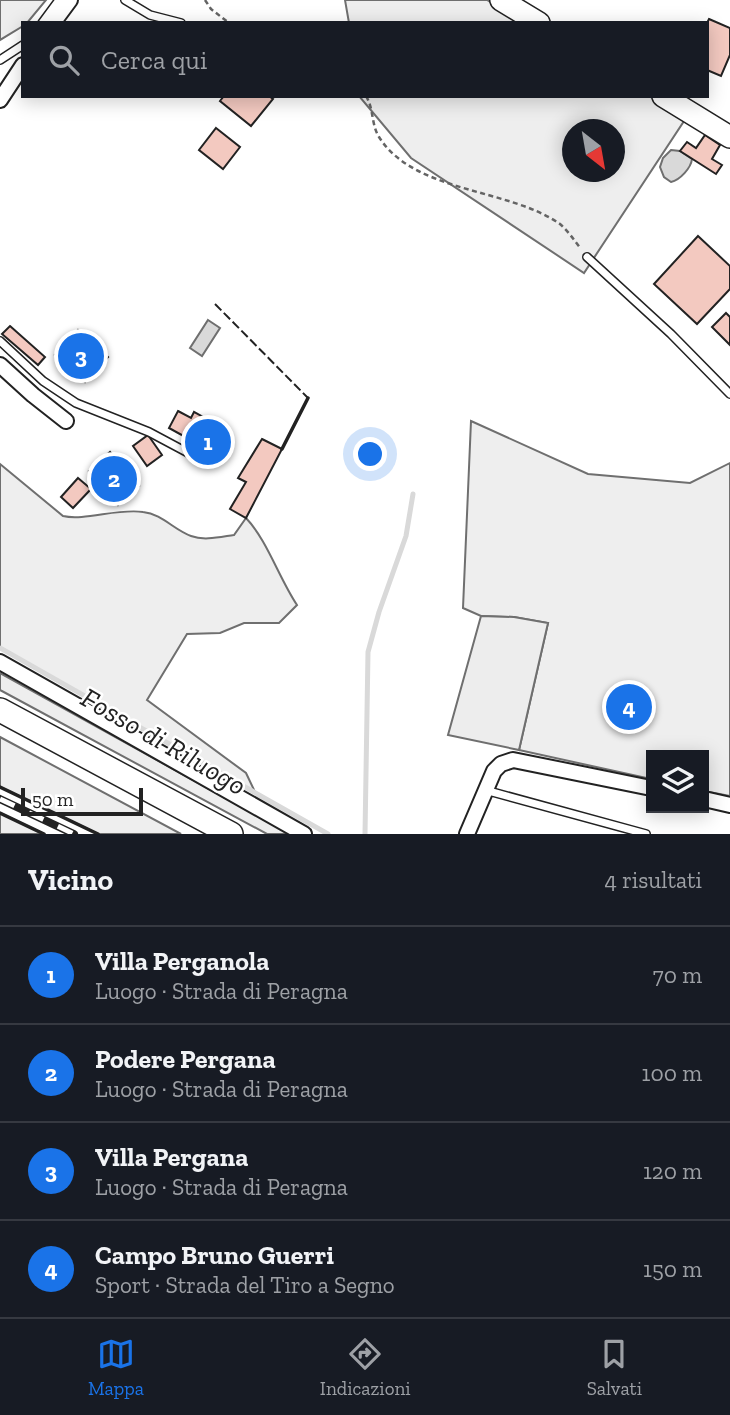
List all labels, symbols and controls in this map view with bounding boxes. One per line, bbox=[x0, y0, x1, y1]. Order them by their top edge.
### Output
search box bbox=[21, 21, 709, 98]
icon: search bbox=[45, 41, 83, 79]
text: Cerca qui bbox=[101, 44, 207, 76]
north arrow bbox=[562, 119, 625, 182]
pin: 3 bbox=[58, 330, 104, 382]
pin: 1 bbox=[185, 416, 231, 468]
your location bbox=[353, 437, 387, 471]
pin: 2 bbox=[91, 453, 137, 505]
water label: Fosso di Riluogo bbox=[75, 681, 252, 802]
pin: 4 bbox=[606, 681, 652, 733]
map controls bbox=[646, 750, 709, 813]
button: layers bbox=[646, 750, 709, 813]
scale bar bbox=[21, 785, 144, 817]
text: 50 m bbox=[32, 788, 73, 811]
text: Vicino bbox=[28, 862, 113, 898]
text: 4 risultati bbox=[605, 866, 702, 894]
text: Villa Perganola bbox=[95, 945, 269, 977]
text: 1 bbox=[46, 961, 56, 989]
text: 70 m bbox=[653, 961, 702, 989]
text: Luogo · Strada di Peragna bbox=[95, 977, 348, 1005]
text: Podere Pergana bbox=[95, 1043, 276, 1075]
text: 2 bbox=[45, 1059, 57, 1087]
text: 100 m bbox=[642, 1059, 702, 1087]
text: Luogo · Strada di Peragna bbox=[95, 1075, 348, 1103]
text: Villa Pergana bbox=[95, 1141, 248, 1173]
text: 3 bbox=[45, 1157, 57, 1185]
text: 120 m bbox=[643, 1157, 702, 1185]
text: Luogo · Strada di Peragna bbox=[95, 1173, 348, 1201]
text: Campo Bruno Guerri bbox=[95, 1239, 334, 1271]
text: 4 bbox=[44, 1255, 58, 1283]
text: 150 m bbox=[643, 1255, 702, 1283]
text: Sport · Strada del Tiro a Segno bbox=[95, 1271, 395, 1299]
tab: Mappa bbox=[88, 1335, 144, 1400]
tab: Indicazioni bbox=[320, 1335, 411, 1400]
tab: Salvati bbox=[587, 1335, 642, 1400]

